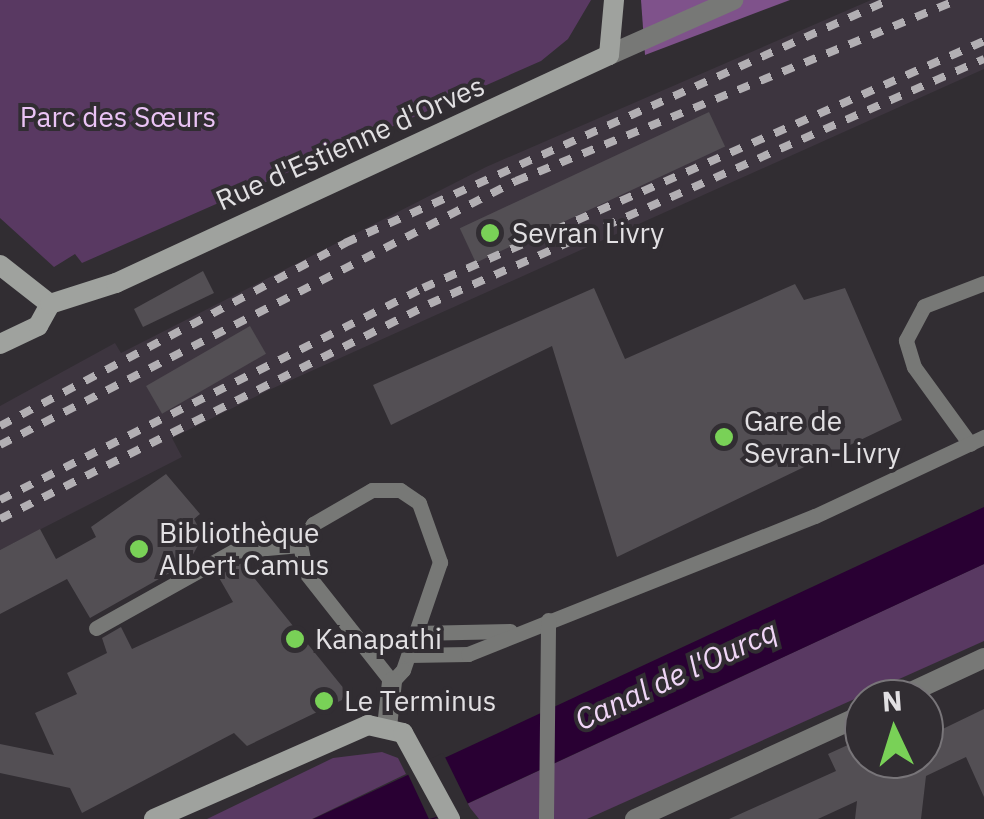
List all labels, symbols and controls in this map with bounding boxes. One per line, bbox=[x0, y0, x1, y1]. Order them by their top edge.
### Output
street label: Rue d'Estienne d'Orves bbox=[211, 69, 489, 217]
park label: Parc des Sœurs bbox=[20, 100, 216, 134]
place label: Sevran Livry bbox=[512, 216, 664, 250]
marker: Sevran Livry bbox=[477, 220, 503, 246]
place label: Gare de Sevran-Livry bbox=[744, 404, 901, 470]
marker: Gare de Sevran-Livry bbox=[713, 426, 735, 448]
place label: Bibliothèque Albert Camus bbox=[159, 516, 329, 582]
marker: Bibliothèque Albert Camus bbox=[128, 538, 150, 560]
water label: Canal de l'Ourcq bbox=[569, 612, 783, 738]
place label: Kanapathi bbox=[315, 622, 442, 656]
marker: Kanapathi bbox=[284, 628, 306, 650]
north arrow bbox=[844, 679, 944, 779]
text: N bbox=[881, 681, 903, 720]
place label: Le Terminus bbox=[344, 684, 496, 718]
marker: Le Terminus bbox=[313, 690, 335, 712]

